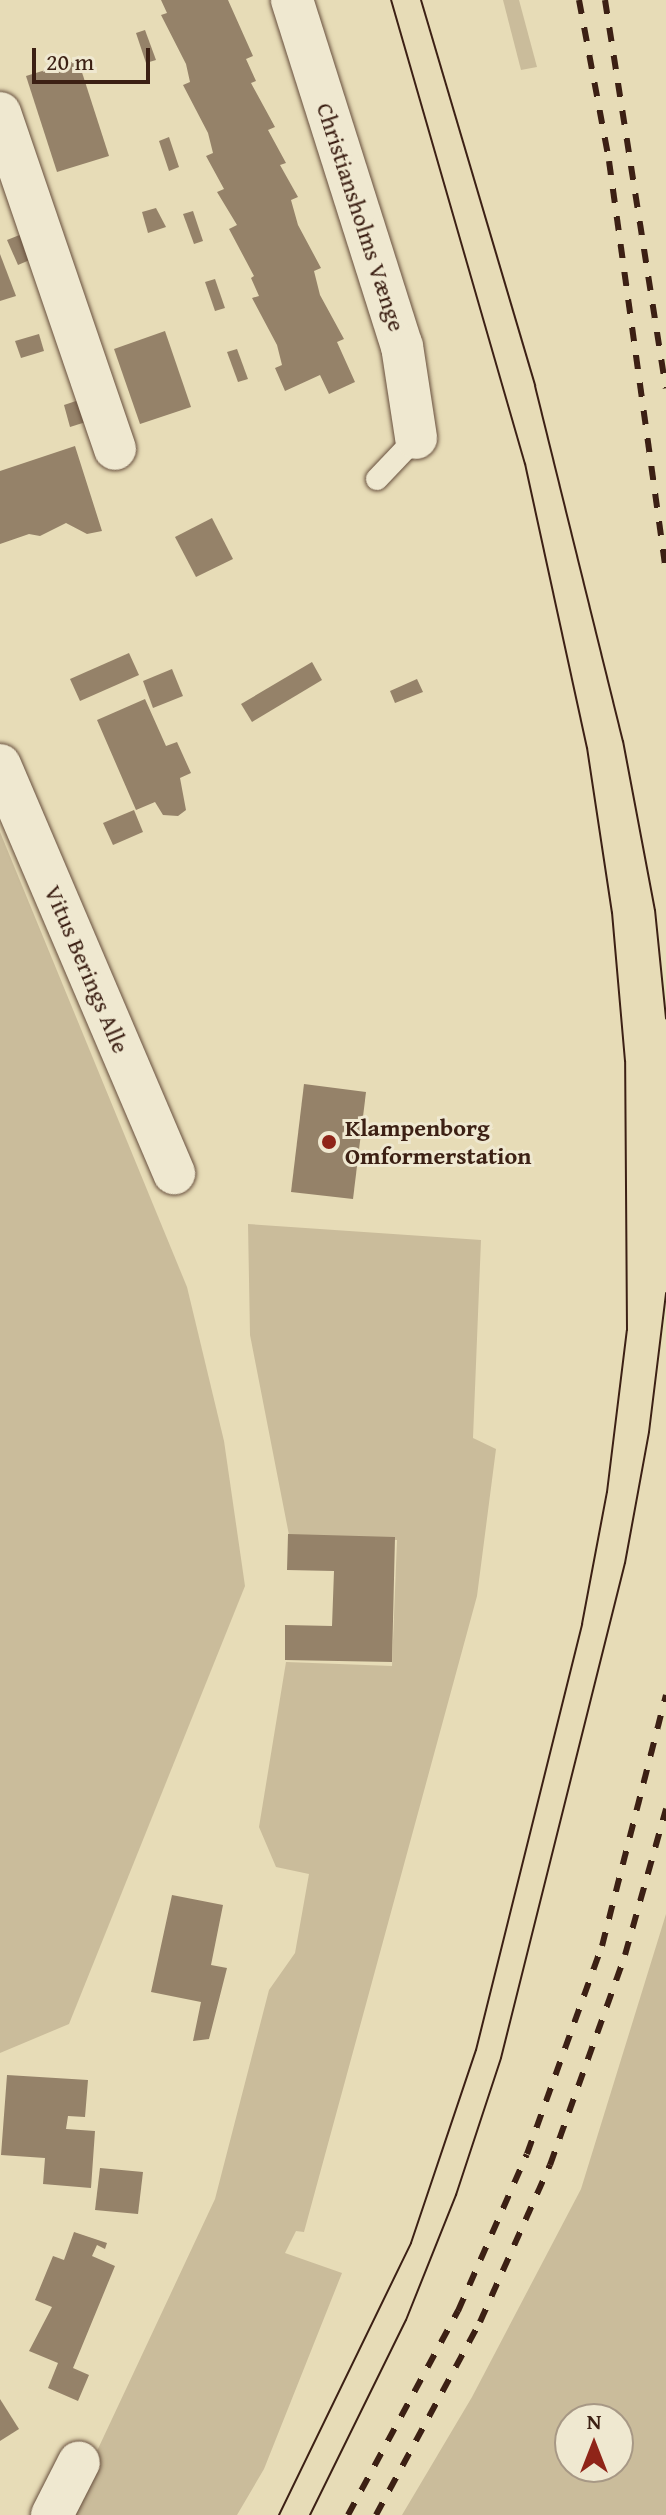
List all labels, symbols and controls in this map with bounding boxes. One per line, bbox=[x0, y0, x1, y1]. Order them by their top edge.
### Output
scale bar bbox=[36, 32, 154, 82]
text: 20 m bbox=[46, 44, 94, 79]
street label: Christiansholms Vænge bbox=[310, 99, 412, 335]
street label: Vitus Berings Alle bbox=[39, 881, 135, 1057]
place label: Klampenborg Omformerstation bbox=[345, 1114, 531, 1170]
marker: Klampenborg Omformerstation bbox=[320, 1133, 338, 1151]
north arrow bbox=[554, 2403, 634, 2483]
text: N bbox=[587, 2405, 601, 2437]

